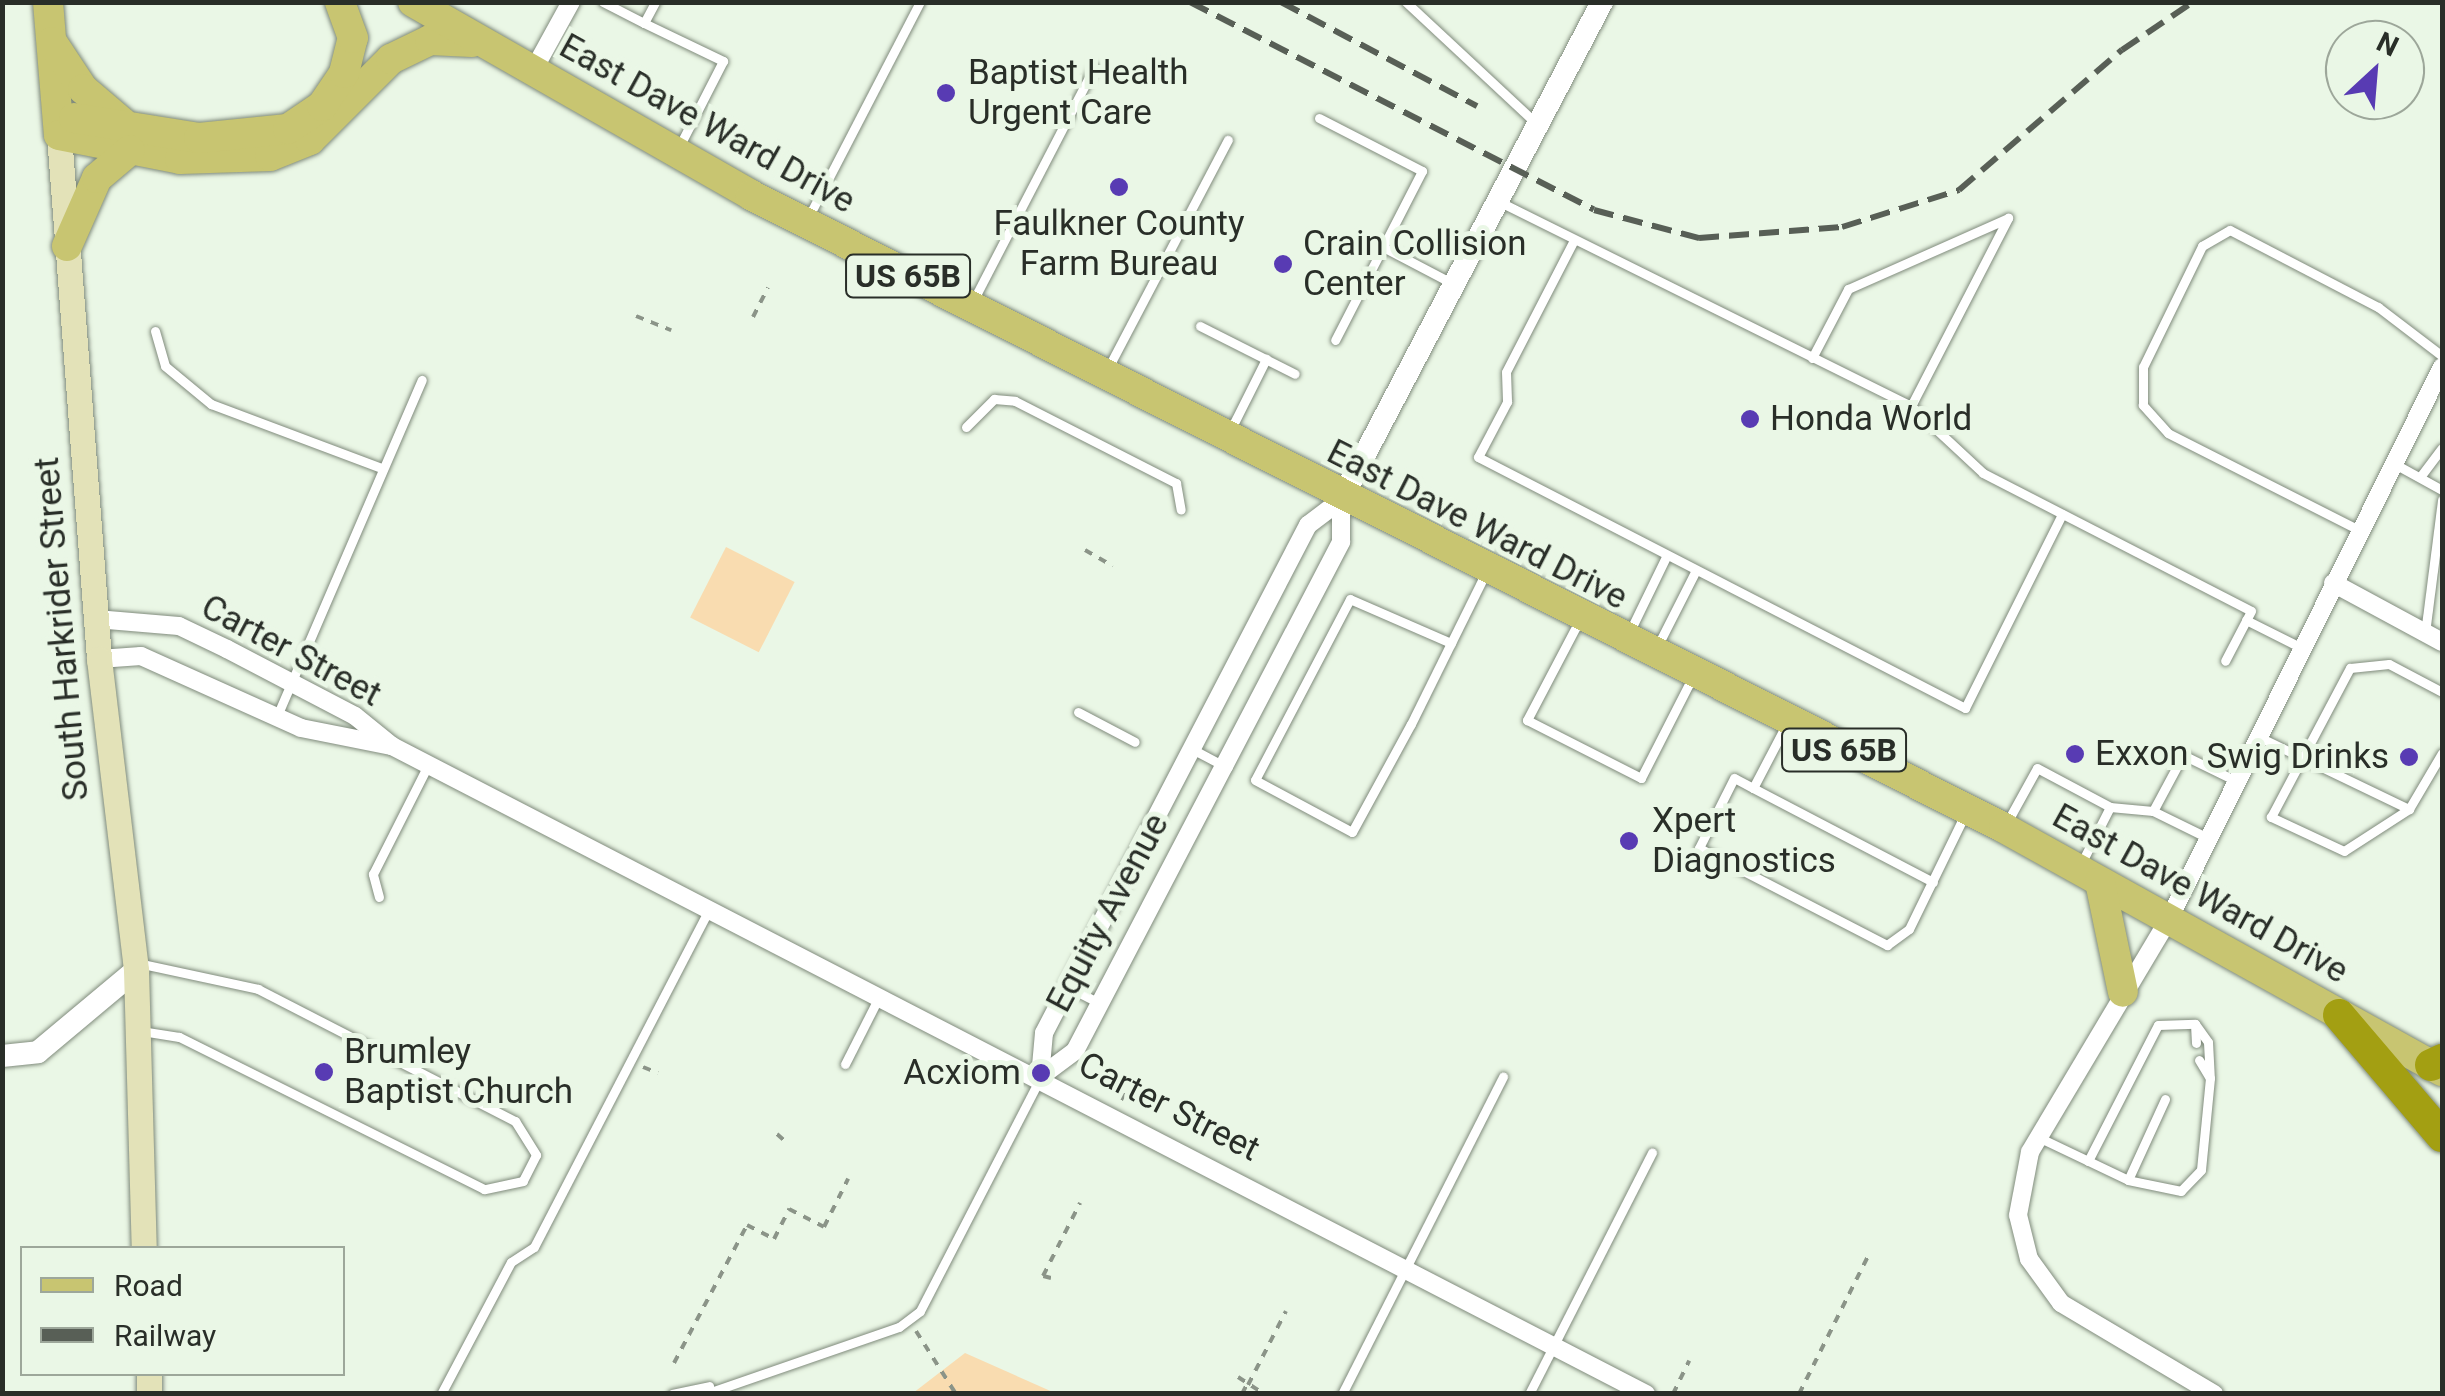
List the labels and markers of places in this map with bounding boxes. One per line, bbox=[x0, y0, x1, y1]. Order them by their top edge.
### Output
place label: Baptist Health Urgent Care bbox=[968, 52, 1188, 134]
marker: Baptist Health Urgent Care bbox=[933, 80, 959, 106]
marker: Faulkner County Farm Bureau bbox=[1108, 176, 1130, 198]
place label: Faulkner County Farm Bureau bbox=[993, 203, 1245, 285]
place label: Crain Collision Center bbox=[1303, 223, 1527, 305]
marker: Crain Collision Center bbox=[1272, 253, 1294, 275]
place label: Honda World bbox=[1770, 398, 1972, 440]
marker: Honda World bbox=[1739, 408, 1761, 430]
place label: Exxon bbox=[2095, 733, 2189, 775]
place label: Swig Drinks bbox=[2207, 736, 2389, 778]
marker: Exxon bbox=[2064, 743, 2086, 765]
marker: Swig Drinks bbox=[2398, 746, 2420, 768]
place label: Xpert Diagnostics bbox=[1652, 800, 1836, 882]
marker: Xpert Diagnostics bbox=[1616, 828, 1642, 854]
place label: Brumley Baptist Church bbox=[344, 1031, 573, 1113]
place label: Acxiom bbox=[903, 1052, 1021, 1094]
marker: Brumley Baptist Church bbox=[313, 1061, 335, 1083]
marker: Acxiom bbox=[1030, 1062, 1052, 1084]

